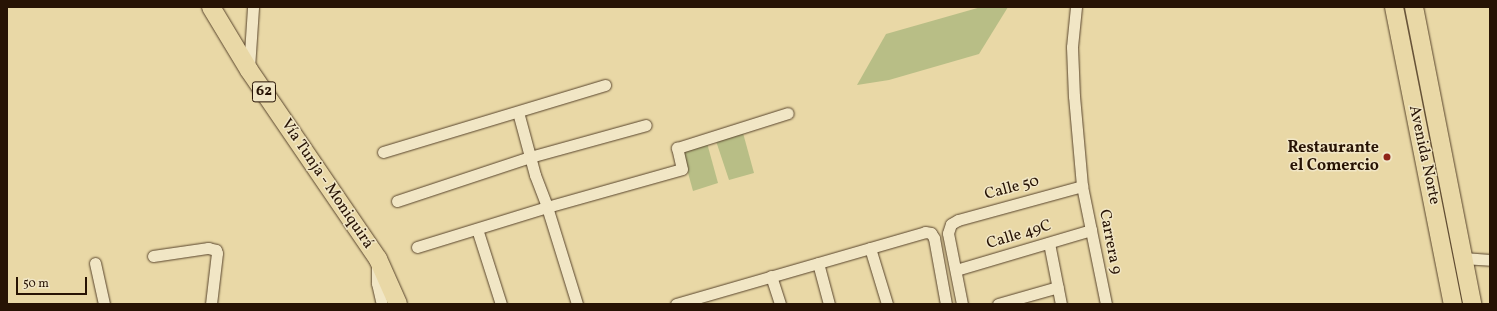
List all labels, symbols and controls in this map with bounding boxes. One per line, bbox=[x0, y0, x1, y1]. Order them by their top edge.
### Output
road number: 62 bbox=[251, 79, 277, 105]
street label: Avenida Norte bbox=[1404, 104, 1444, 206]
street label: Vía Tunja - Moniquirá bbox=[276, 115, 378, 253]
place label: Restaurante el Comercio bbox=[1287, 138, 1379, 176]
marker: Restaurante el Comercio bbox=[1382, 152, 1392, 162]
street label: Calle 50 bbox=[983, 172, 1041, 204]
street label: Carrera 9 bbox=[1094, 208, 1126, 276]
street label: Calle 49C bbox=[984, 216, 1054, 254]
scale bar bbox=[18, 269, 89, 295]
text: 50 m bbox=[23, 276, 49, 292]

